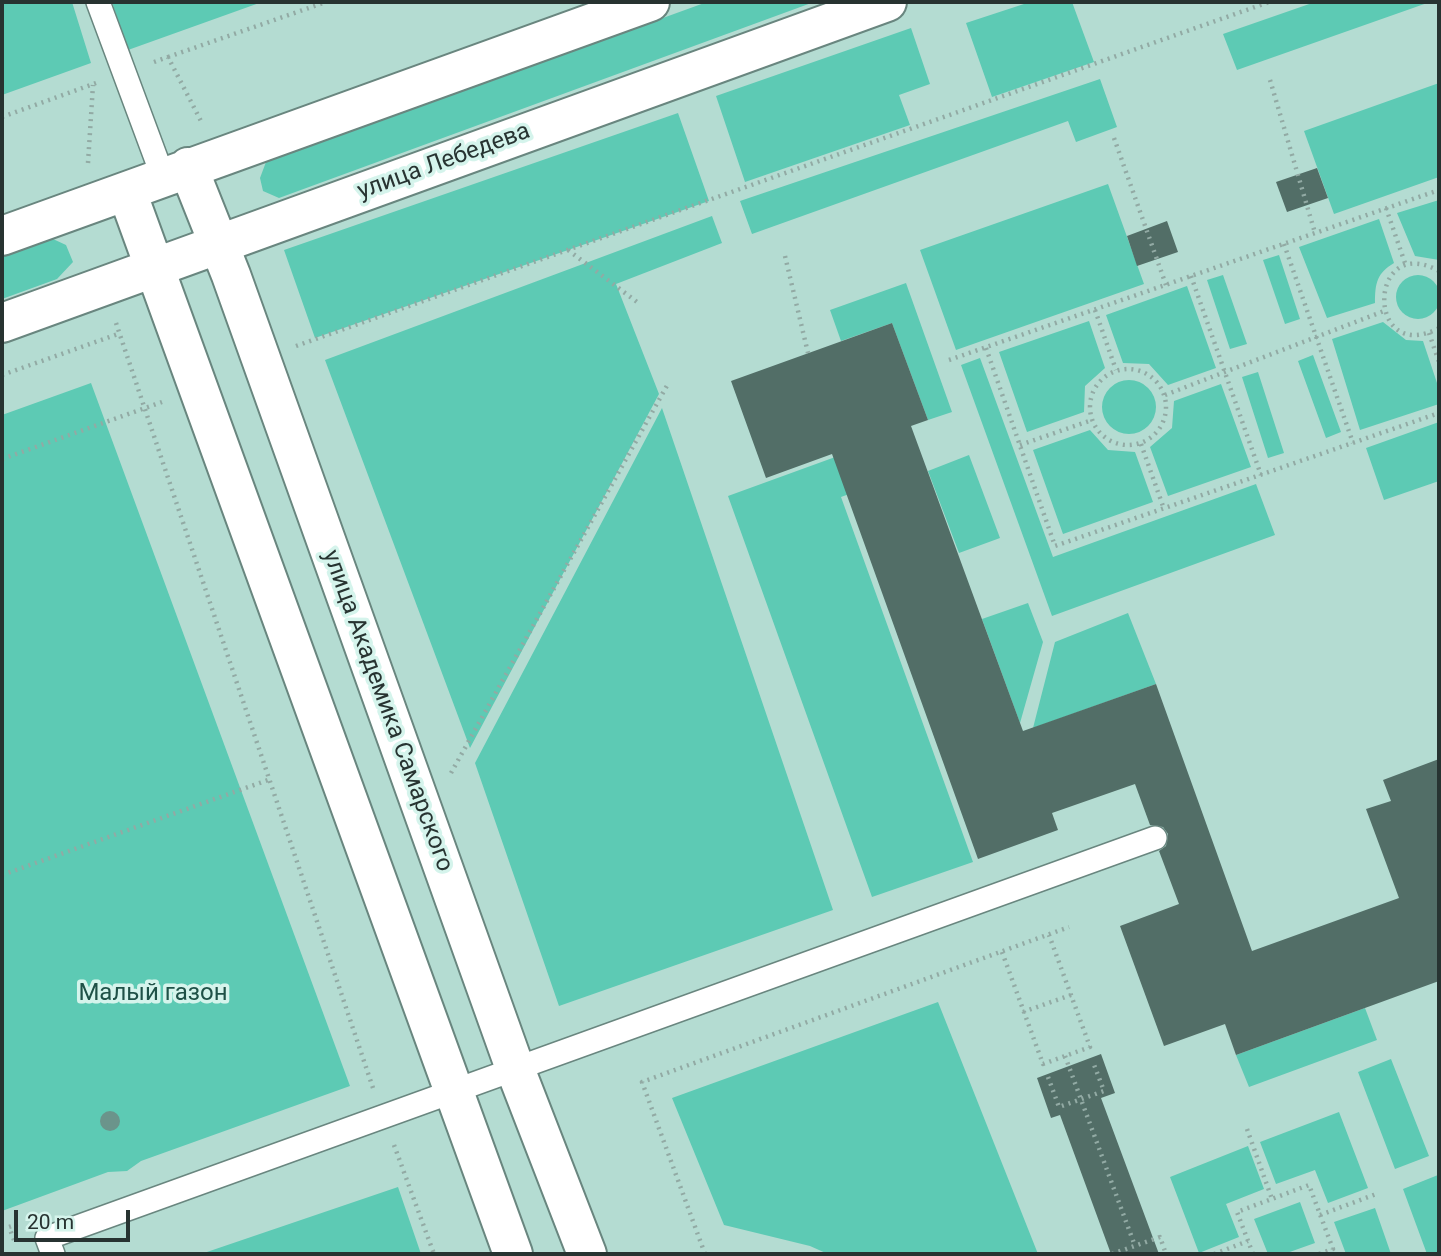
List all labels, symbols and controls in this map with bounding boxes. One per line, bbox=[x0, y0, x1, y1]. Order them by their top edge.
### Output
street label: улица Лебедева bbox=[354, 117, 534, 207]
street label: улица Академика Самарского bbox=[315, 546, 459, 876]
park label: Малый газон bbox=[78, 980, 228, 1008]
scale bar bbox=[18, 1196, 133, 1240]
text: 20 m bbox=[27, 1210, 74, 1234]

